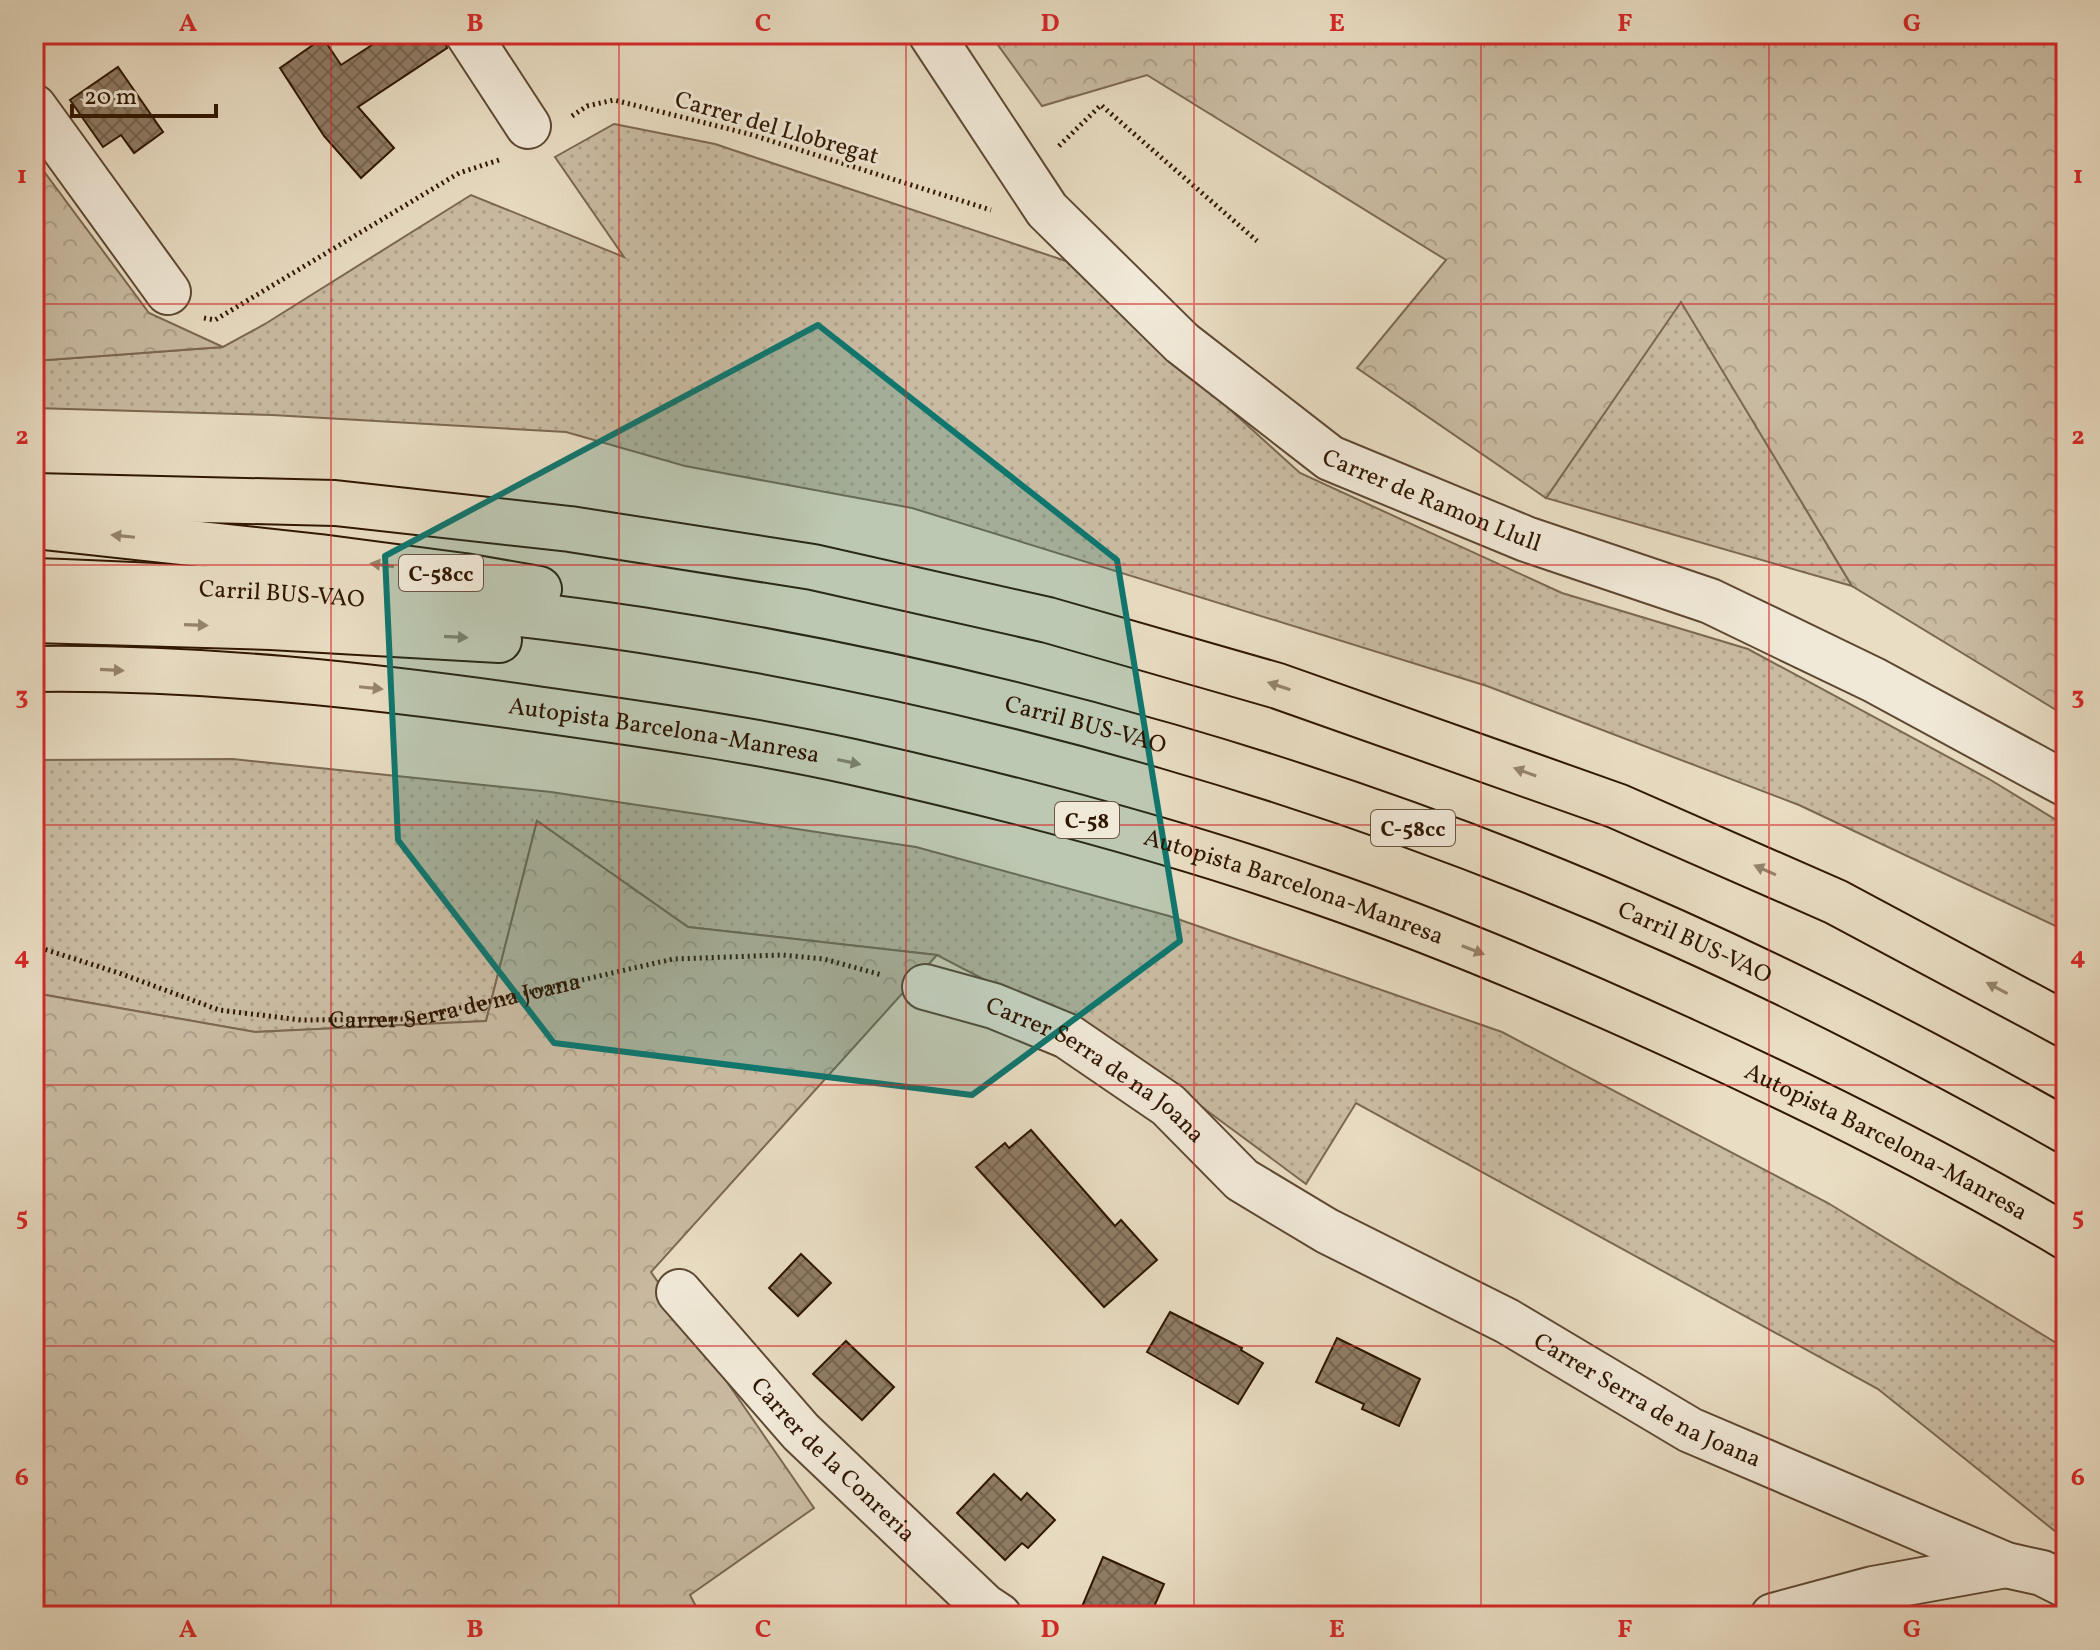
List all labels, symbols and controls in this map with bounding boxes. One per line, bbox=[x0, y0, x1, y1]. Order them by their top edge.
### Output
text: A bbox=[179, 6, 198, 42]
text: B bbox=[466, 6, 484, 42]
text: C bbox=[755, 6, 771, 42]
text: D bbox=[1040, 6, 1060, 42]
text: E bbox=[1329, 6, 1345, 42]
text: F bbox=[1617, 6, 1633, 42]
text: G bbox=[1903, 6, 1921, 42]
scale bar bbox=[72, 68, 216, 118]
text: 20 m bbox=[84, 81, 137, 115]
street label: Carrer del Llobregat bbox=[670, 84, 882, 174]
text: 1 bbox=[17, 158, 27, 194]
text: 1 bbox=[2073, 158, 2083, 194]
text: 2 bbox=[15, 419, 29, 455]
text: 2 bbox=[2071, 419, 2085, 455]
street label: Carrer de Ramon Llull bbox=[1317, 442, 1545, 562]
one-way arrow bbox=[110, 529, 135, 542]
road number: C-58cc bbox=[399, 555, 483, 591]
one-way arrow bbox=[369, 558, 394, 571]
street label: Carril BUS-VAO bbox=[198, 573, 366, 618]
one-way arrow bbox=[184, 618, 209, 631]
one-way arrow bbox=[444, 631, 469, 644]
one-way arrow bbox=[100, 664, 125, 677]
text: 3 bbox=[15, 679, 29, 715]
text: 3 bbox=[2071, 679, 2085, 715]
one-way arrow bbox=[1267, 680, 1291, 692]
one-way arrow bbox=[359, 681, 384, 694]
street label: Carril BUS-VAO bbox=[1001, 688, 1170, 764]
street label: Autopista Barcelona-Manresa bbox=[506, 690, 823, 774]
one-way arrow bbox=[837, 756, 862, 769]
one-way arrow bbox=[1513, 765, 1537, 778]
road number: C-58 bbox=[1055, 802, 1119, 838]
road number: C-58cc bbox=[1371, 810, 1455, 846]
street label: Autopista Barcelona-Manresa bbox=[1139, 822, 1448, 955]
one-way arrow bbox=[1754, 864, 1777, 877]
street label: Carril BUS-VAO bbox=[1612, 894, 1777, 993]
text: 4 bbox=[14, 939, 30, 975]
text: 4 bbox=[2070, 939, 2086, 975]
one-way arrow bbox=[1461, 944, 1485, 957]
street label: Carrer Serra de na Joana bbox=[329, 966, 584, 1039]
one-way arrow bbox=[1986, 981, 2009, 994]
street label: Carrer Serra de na Joana bbox=[980, 989, 1212, 1152]
street label: Autopista Barcelona-Manresa bbox=[1738, 1056, 2033, 1230]
text: 5 bbox=[16, 1200, 28, 1236]
text: 5 bbox=[2072, 1200, 2084, 1236]
street label: Carrer Serra de na Joana bbox=[1526, 1325, 1766, 1477]
street label: Carrer de la Conreria bbox=[742, 1371, 922, 1551]
text: 6 bbox=[15, 1460, 29, 1496]
text: 6 bbox=[2071, 1460, 2085, 1496]
text: A bbox=[179, 1612, 198, 1648]
text: B bbox=[466, 1612, 484, 1648]
text: C bbox=[755, 1612, 771, 1648]
text: D bbox=[1040, 1612, 1060, 1648]
text: E bbox=[1329, 1612, 1345, 1648]
text: F bbox=[1617, 1612, 1633, 1648]
text: G bbox=[1903, 1612, 1921, 1648]

